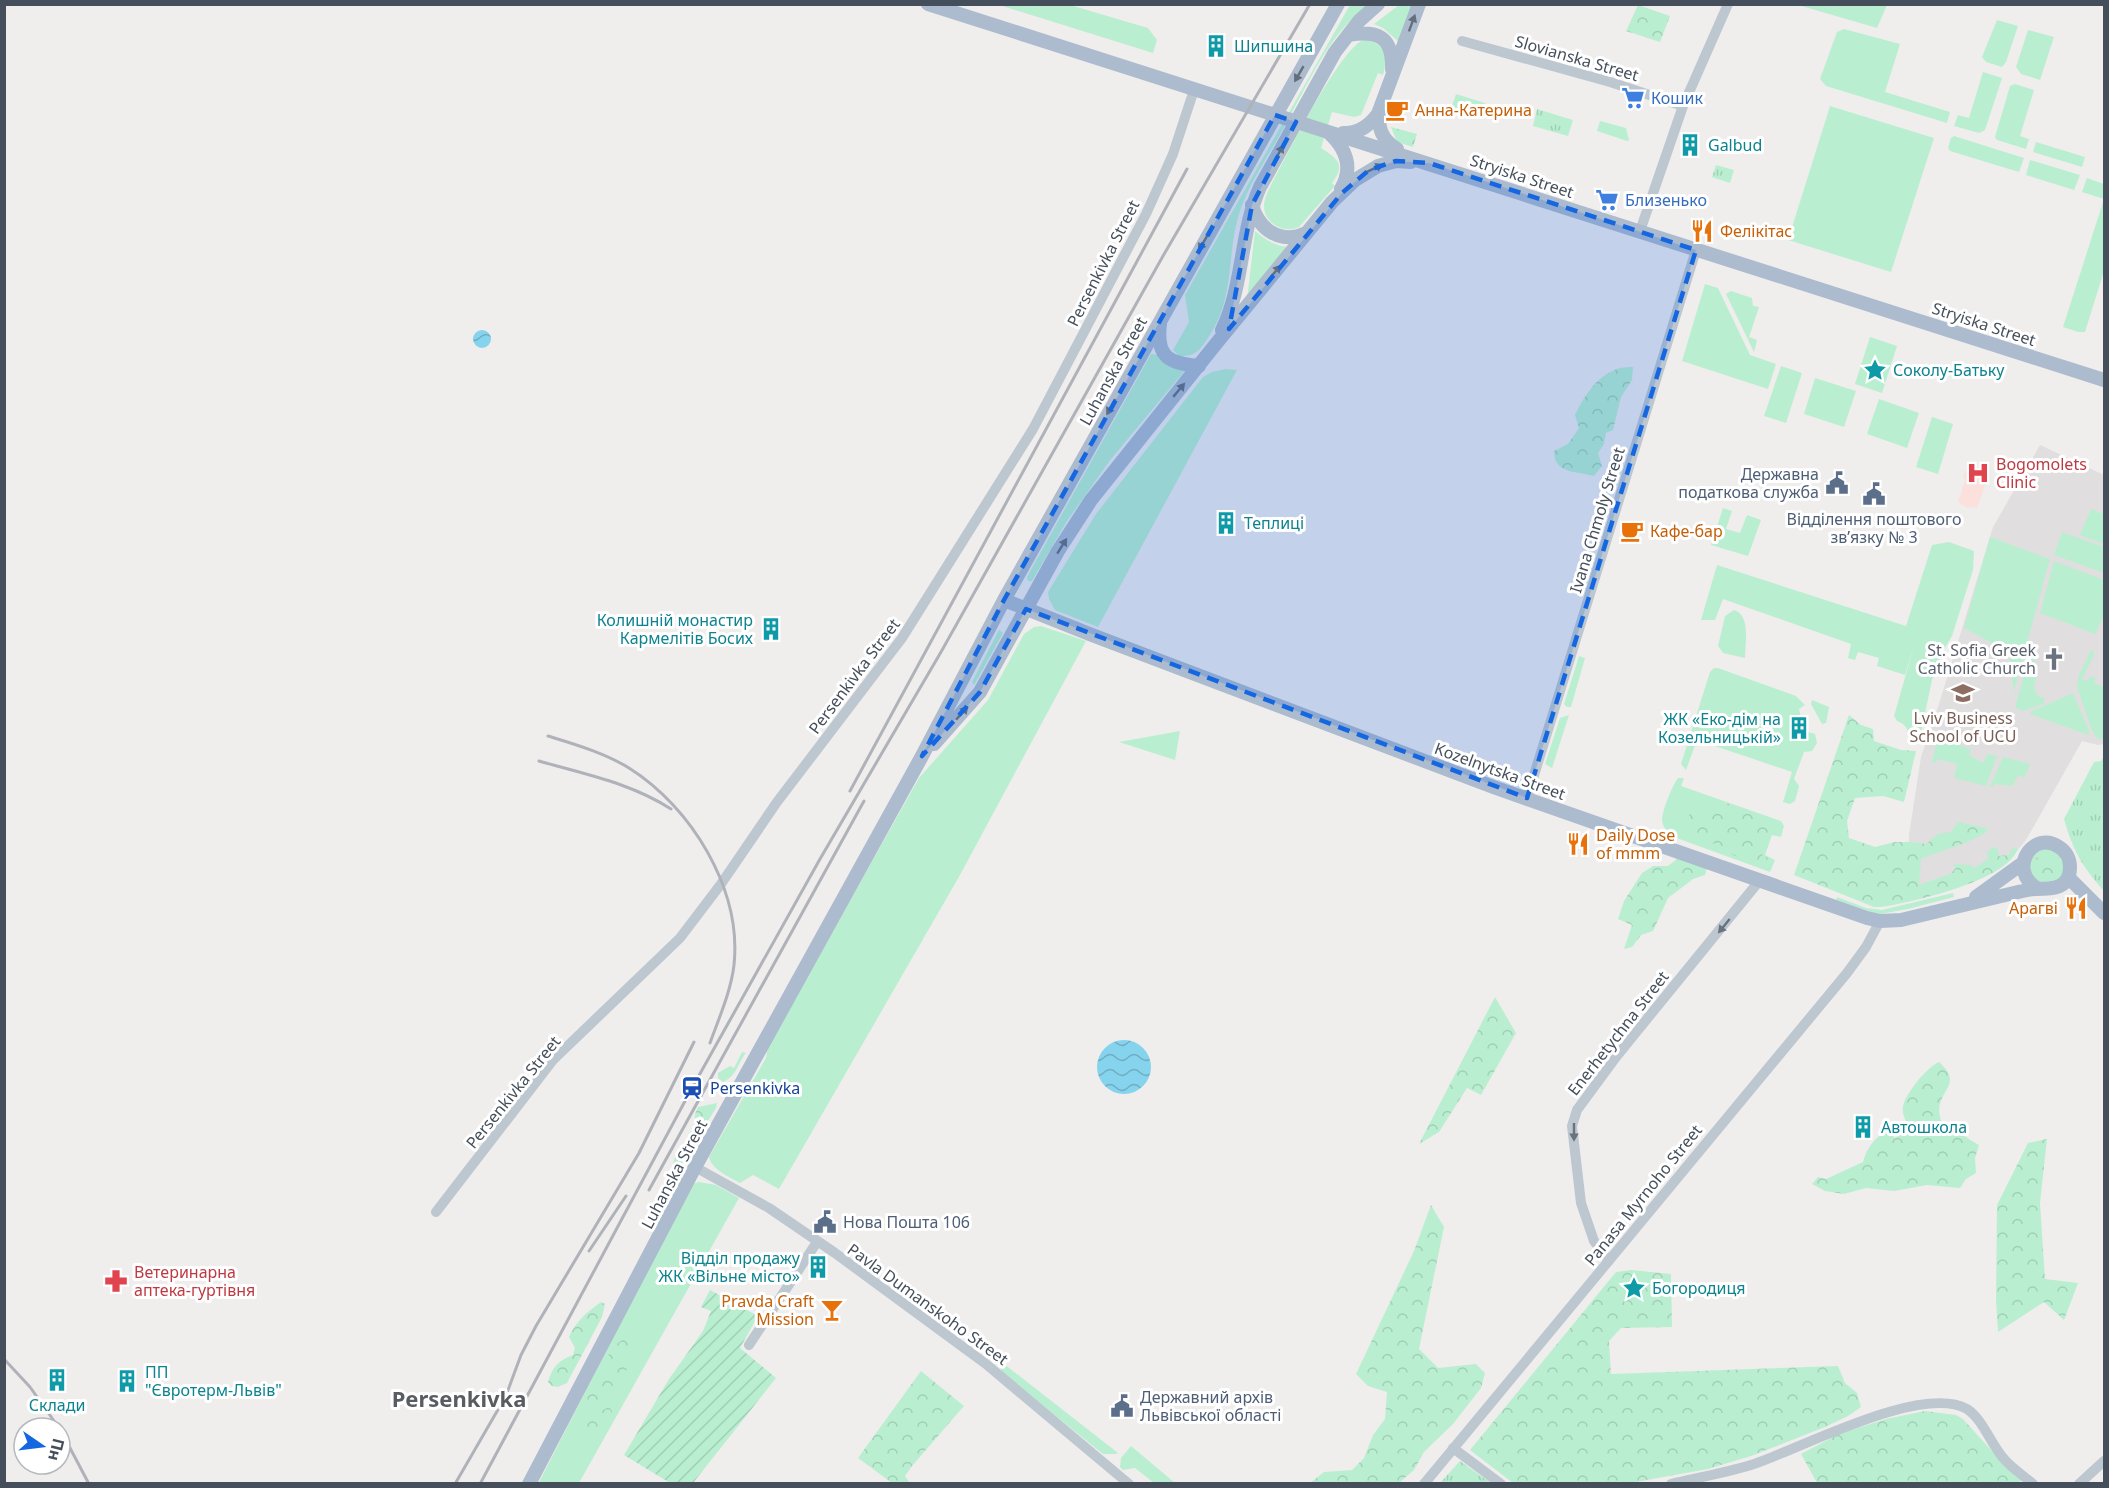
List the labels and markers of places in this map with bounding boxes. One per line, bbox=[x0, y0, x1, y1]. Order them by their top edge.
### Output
building icon: Шипшина bbox=[1203, 33, 1229, 59]
place label: Шипшина bbox=[1234, 35, 1313, 57]
supermarket icon: Кошик bbox=[1620, 85, 1646, 111]
place label: Кошик bbox=[1651, 87, 1703, 109]
cafe icon: Анна-Катерина bbox=[1384, 97, 1410, 123]
place label: Анна-Катерина bbox=[1415, 99, 1532, 121]
building icon: Galbud bbox=[1677, 132, 1703, 158]
place label: Galbud bbox=[1708, 134, 1762, 156]
supermarket icon: Близенько bbox=[1594, 187, 1620, 213]
place label: Близенько bbox=[1625, 189, 1707, 211]
restaurant icon: Фелікітас bbox=[1689, 218, 1715, 244]
place label: Фелікітас bbox=[1720, 220, 1792, 242]
place icon: Соколу-Батьку bbox=[1862, 357, 1888, 383]
place label: Соколу-Батьку bbox=[1893, 359, 2005, 381]
place label: Bogomolets Clinic bbox=[1996, 453, 2087, 493]
hospital icon: Bogomolets Clinic bbox=[1965, 460, 1991, 486]
place label: Державна податкова служба bbox=[1678, 463, 1819, 503]
public building icon: Державна податкова служба bbox=[1824, 470, 1850, 496]
public building icon: Відділення поштового зв’язку № 3 bbox=[1861, 481, 1887, 507]
place label: Відділення поштового зв’язку № 3 bbox=[1787, 508, 1961, 548]
building icon: Теплиці bbox=[1213, 510, 1239, 536]
place label: Теплиці bbox=[1244, 512, 1304, 534]
cafe icon: Кафе-бар bbox=[1619, 518, 1645, 544]
place label: Кафе-бар bbox=[1650, 520, 1723, 542]
place label: Колишній монастир Кармелітів Босих bbox=[597, 609, 754, 649]
building icon: Колишній монастир Кармелітів Босих bbox=[758, 616, 784, 642]
place label: St. Sofia Greek Catholic Church bbox=[1918, 639, 2036, 679]
church icon: St. Sofia Greek Catholic Church bbox=[2041, 646, 2067, 672]
school or university icon: Lviv Business School of UCU bbox=[1950, 680, 1976, 706]
place label: Lviv Business School of UCU bbox=[1910, 707, 2016, 747]
place label: ЖК «Еко-дім на Козельницькій» bbox=[1658, 708, 1781, 748]
building icon: ЖК «Еко-дім на Козельницькій» bbox=[1786, 715, 1812, 741]
place label: Daily Dose of mmm bbox=[1596, 824, 1675, 864]
restaurant icon: Daily Dose of mmm bbox=[1565, 831, 1591, 857]
restaurant icon: Арагві bbox=[2063, 895, 2089, 921]
place label: Арагві bbox=[2009, 897, 2058, 919]
station icon: Persenkivka bbox=[679, 1075, 705, 1101]
place label: Persenkivka bbox=[710, 1077, 800, 1099]
building icon: Автошкола bbox=[1850, 1114, 1876, 1140]
place label: Автошкола bbox=[1881, 1116, 1967, 1138]
public building icon: Нова Пошта 106 bbox=[812, 1209, 838, 1235]
place label: Нова Пошта 106 bbox=[843, 1211, 970, 1233]
place label: Відділ продажу ЖК «Вільне місто» bbox=[659, 1247, 801, 1287]
building icon: Відділ продажу ЖК «Вільне місто» bbox=[805, 1254, 831, 1280]
place label: Ветеринарна аптека-гуртівня bbox=[134, 1261, 255, 1301]
pharmacy icon: Ветеринарна аптека-гуртівня bbox=[103, 1268, 129, 1294]
place icon: Богородиця bbox=[1621, 1275, 1647, 1301]
place label: Богородиця bbox=[1652, 1277, 1745, 1299]
place label: Pravda Craft Mission bbox=[721, 1290, 814, 1330]
bar icon: Pravda Craft Mission bbox=[819, 1297, 845, 1323]
place label: ПП "Євротерм-Львів" bbox=[145, 1361, 282, 1401]
building icon: Склади bbox=[44, 1367, 70, 1393]
building icon: ПП "Євротерм-Львів" bbox=[114, 1368, 140, 1394]
place label: Державний архів Львівської області bbox=[1140, 1386, 1281, 1426]
public building icon: Державний архів Львівської області bbox=[1109, 1393, 1135, 1419]
place label: Склади bbox=[29, 1394, 85, 1416]

